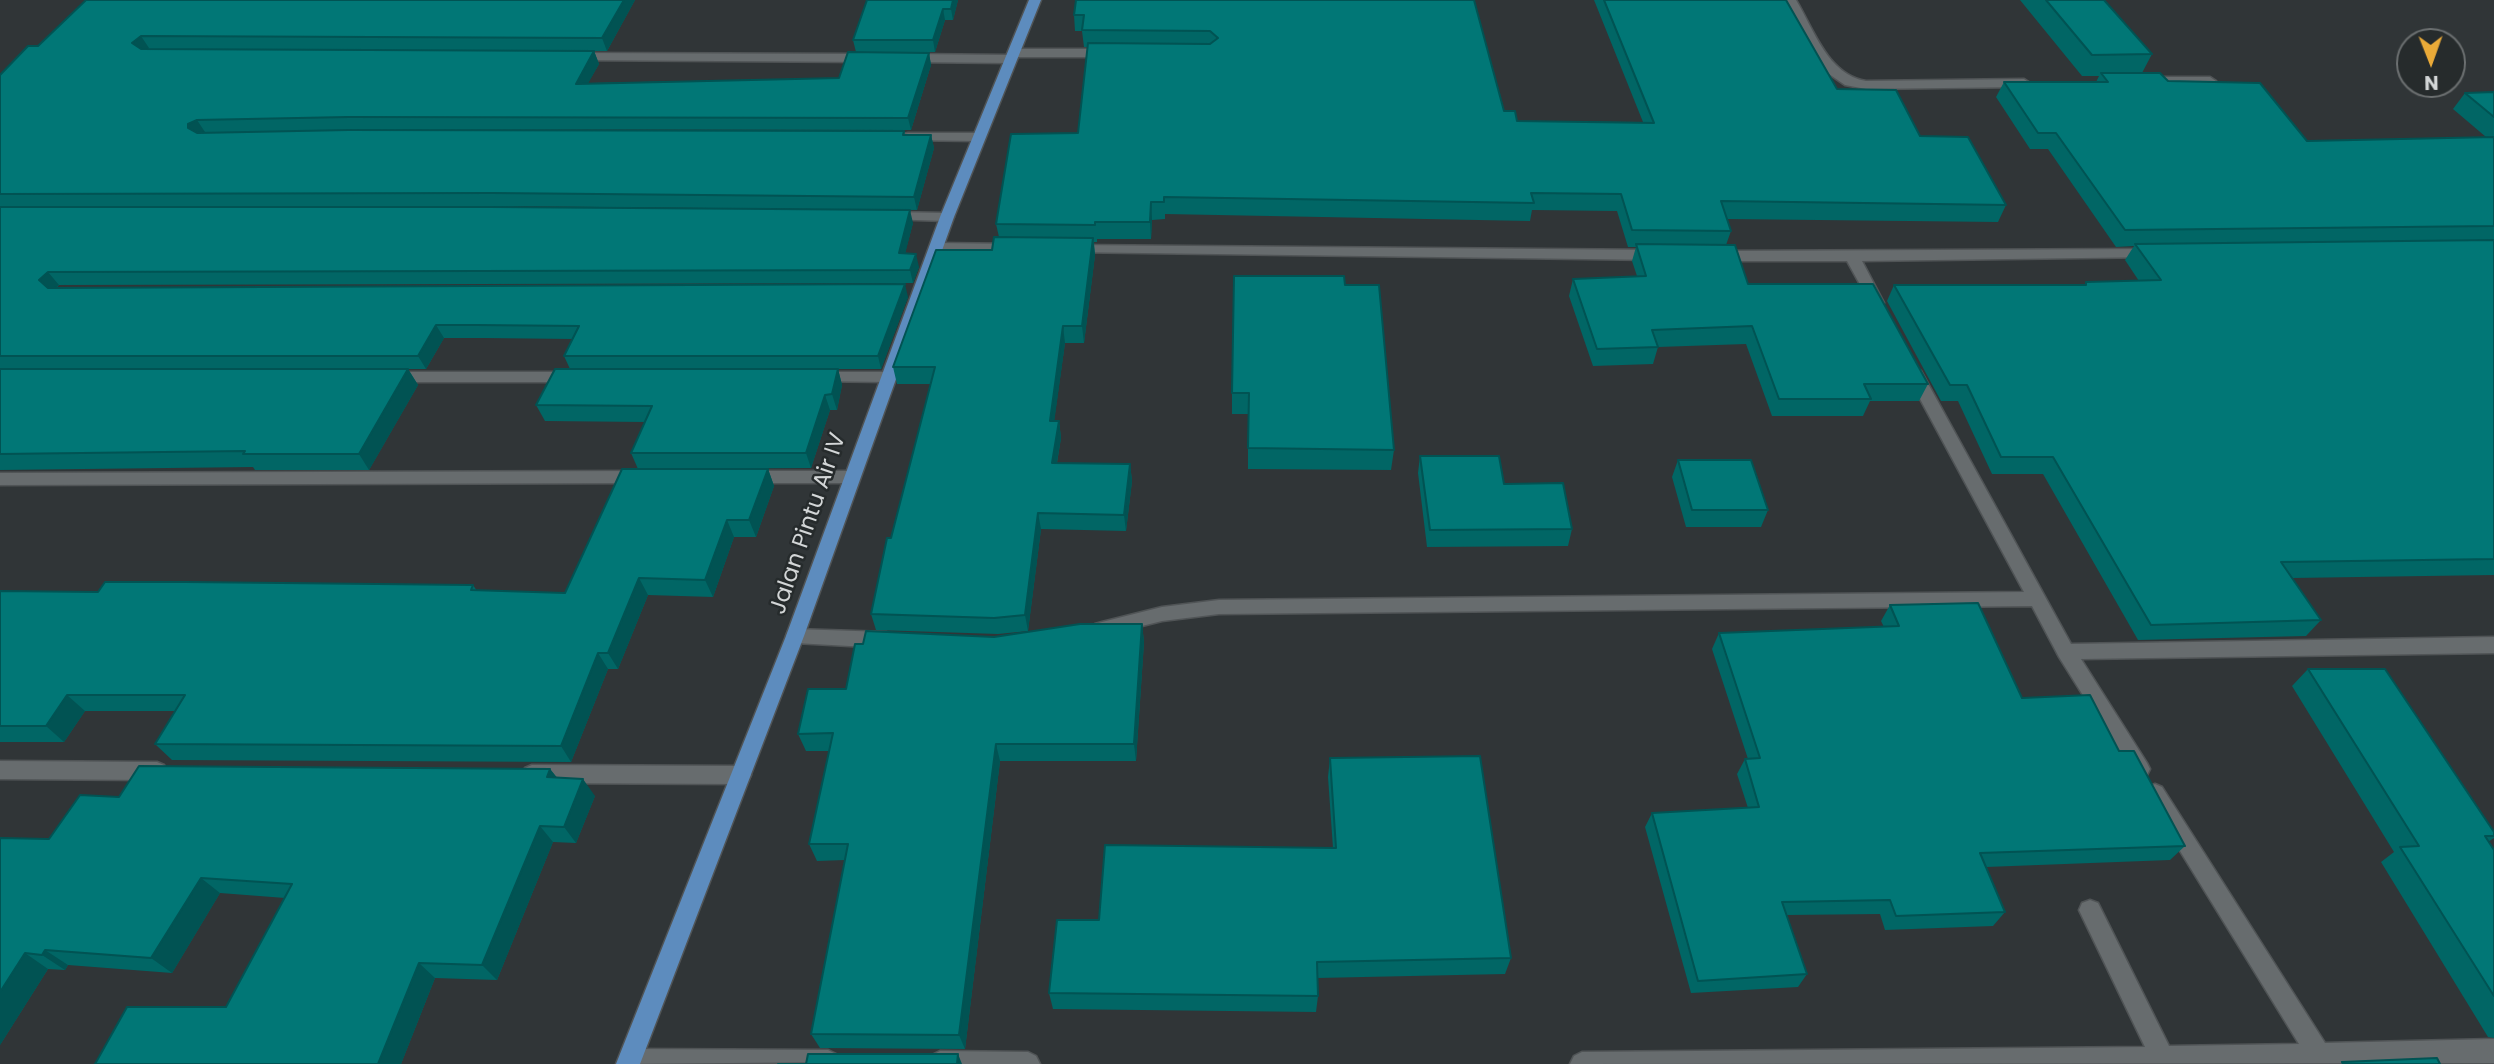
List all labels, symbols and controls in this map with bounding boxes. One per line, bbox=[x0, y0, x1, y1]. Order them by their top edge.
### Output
north arrow bbox=[2396, 28, 2466, 98]
text: N bbox=[2424, 69, 2439, 96]
street label: Jalan Pintu Air IV bbox=[765, 430, 853, 618]

